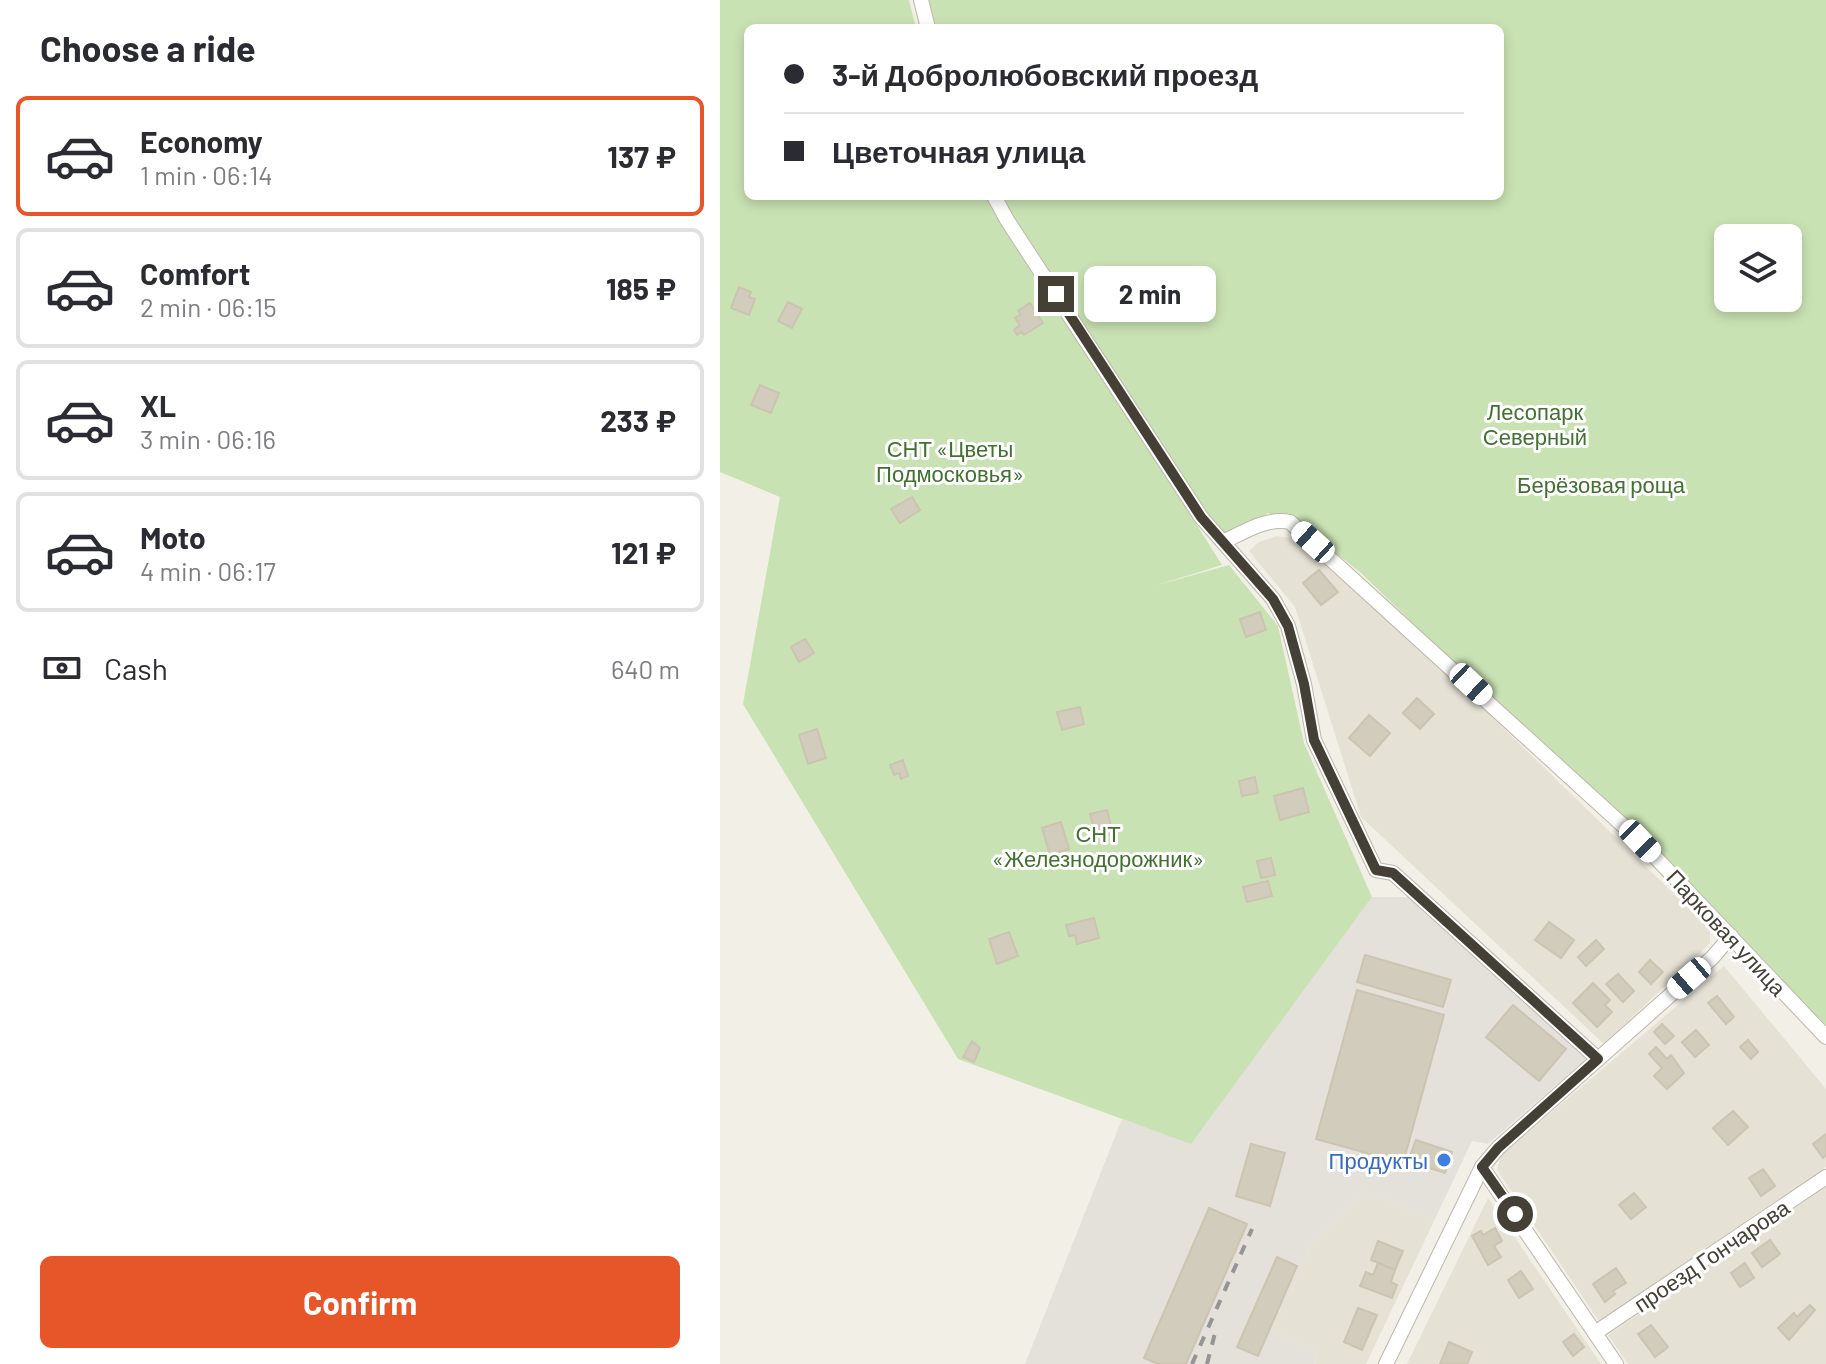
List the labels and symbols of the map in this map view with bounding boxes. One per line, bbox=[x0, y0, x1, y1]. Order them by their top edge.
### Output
callout: 2 min bbox=[1084, 266, 1216, 322]
route end bbox=[1038, 276, 1074, 312]
park label: Лесопарк Северный bbox=[1483, 398, 1587, 450]
park label: СНТ «Цветы Подмосковья» bbox=[876, 435, 1024, 487]
park label: Берёзовая роща bbox=[1517, 471, 1686, 498]
car bbox=[1287, 517, 1339, 567]
car bbox=[1445, 659, 1497, 709]
car bbox=[1615, 815, 1665, 867]
park label: СНТ «Железнодорожник» bbox=[992, 820, 1204, 872]
street label: Парковая улица bbox=[1661, 864, 1793, 1002]
car bbox=[1663, 953, 1715, 1003]
place label: Продукты bbox=[1329, 1147, 1428, 1174]
marker: Продукты bbox=[1435, 1151, 1453, 1169]
street label: проезд Гончарова bbox=[1628, 1193, 1795, 1317]
route start bbox=[1497, 1196, 1533, 1232]

